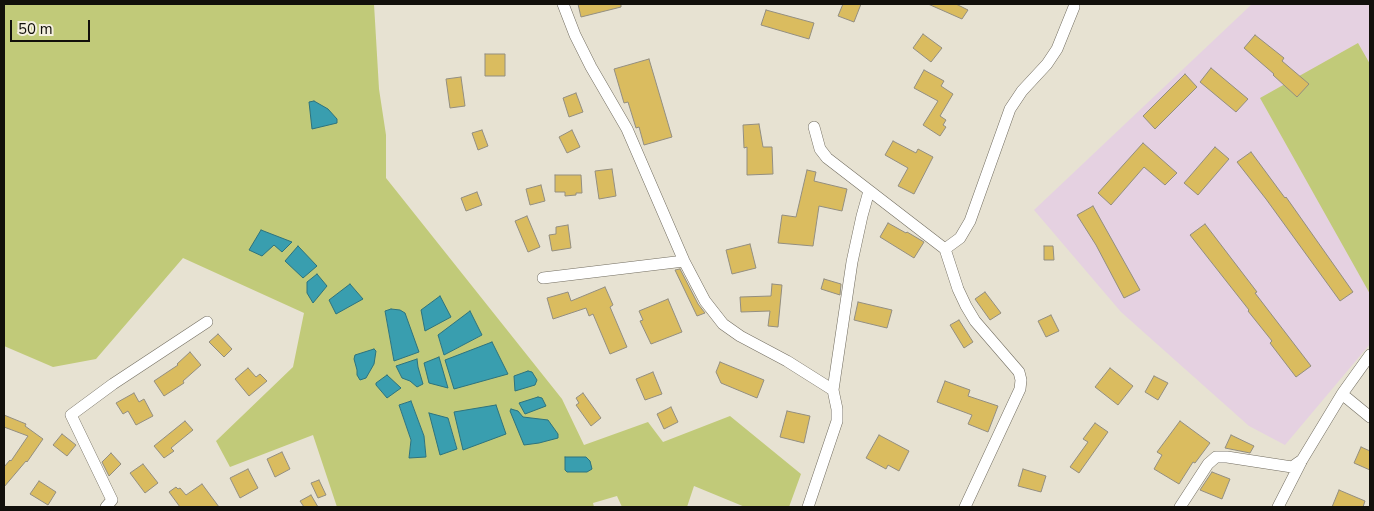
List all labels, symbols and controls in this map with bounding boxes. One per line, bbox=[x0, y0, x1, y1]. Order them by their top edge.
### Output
scale bar bbox=[12, 10, 92, 42]
text: 50 m bbox=[18, 19, 53, 39]

